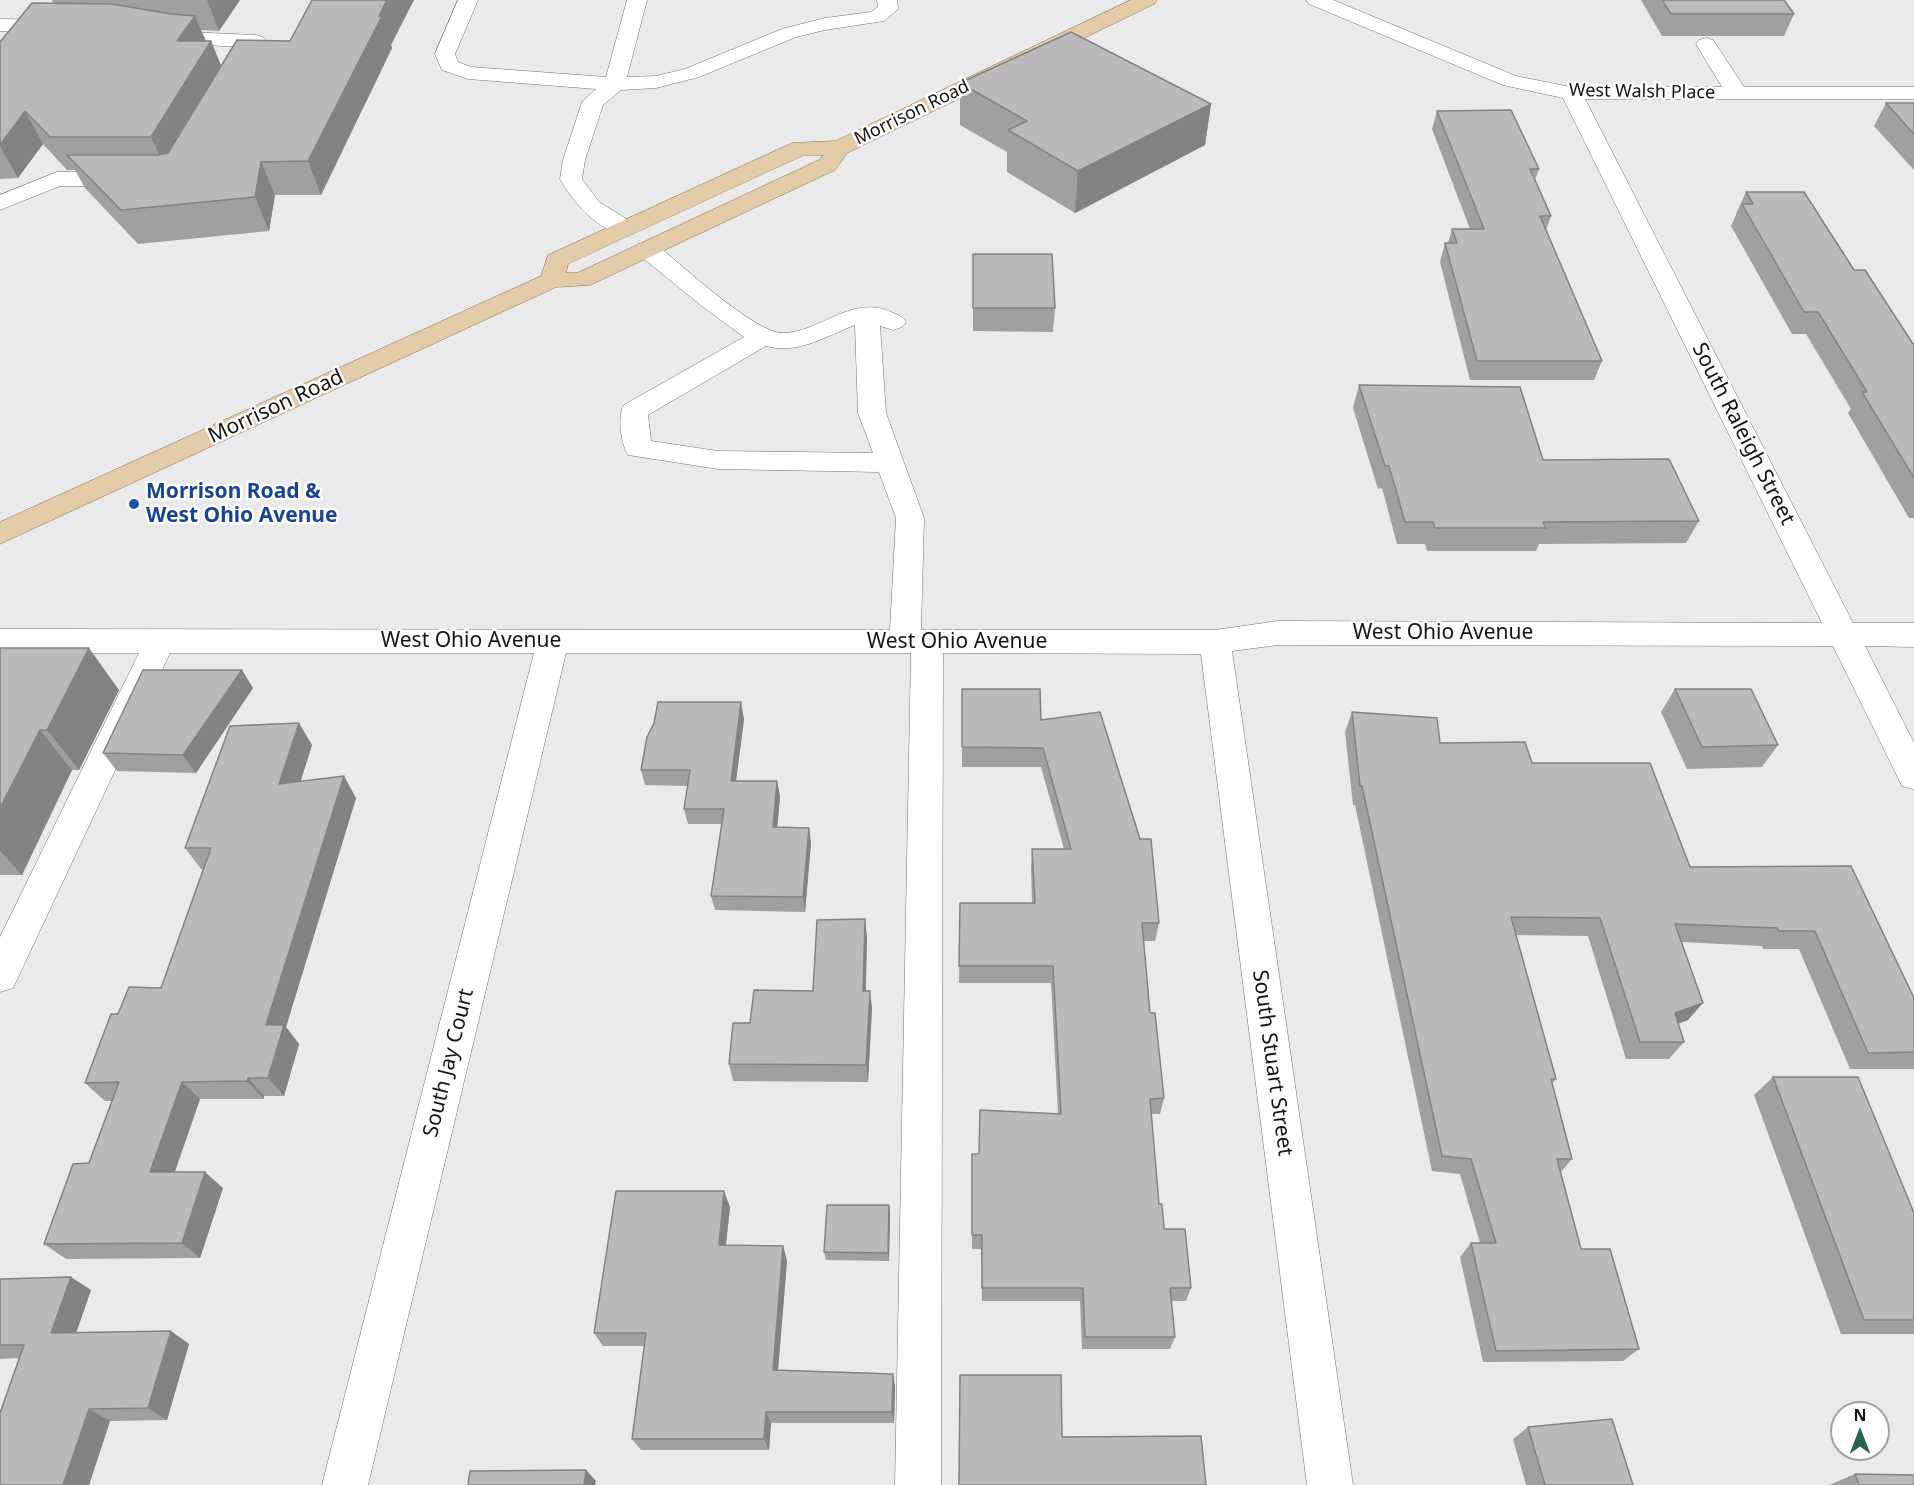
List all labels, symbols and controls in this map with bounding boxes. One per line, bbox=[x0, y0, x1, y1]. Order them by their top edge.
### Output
street label: Morrison Road bbox=[851, 76, 973, 150]
street label: West Walsh Place bbox=[1569, 80, 1715, 104]
street label: South Raleigh Street bbox=[1686, 339, 1800, 529]
street label: Morrison Road bbox=[204, 365, 348, 449]
place label: Morrison Road & West Ohio Avenue bbox=[146, 479, 338, 529]
marker: Morrison Road & West Ohio Avenue bbox=[127, 497, 141, 511]
street label: West Ohio Avenue bbox=[1353, 620, 1533, 646]
street label: West Ohio Avenue bbox=[381, 628, 561, 654]
street label: West Ohio Avenue bbox=[867, 629, 1047, 655]
street label: South Stuart Street bbox=[1246, 968, 1298, 1158]
street label: South Jay Court bbox=[418, 986, 480, 1140]
north arrow bbox=[1830, 1401, 1890, 1461]
text: N bbox=[1853, 1404, 1867, 1426]

